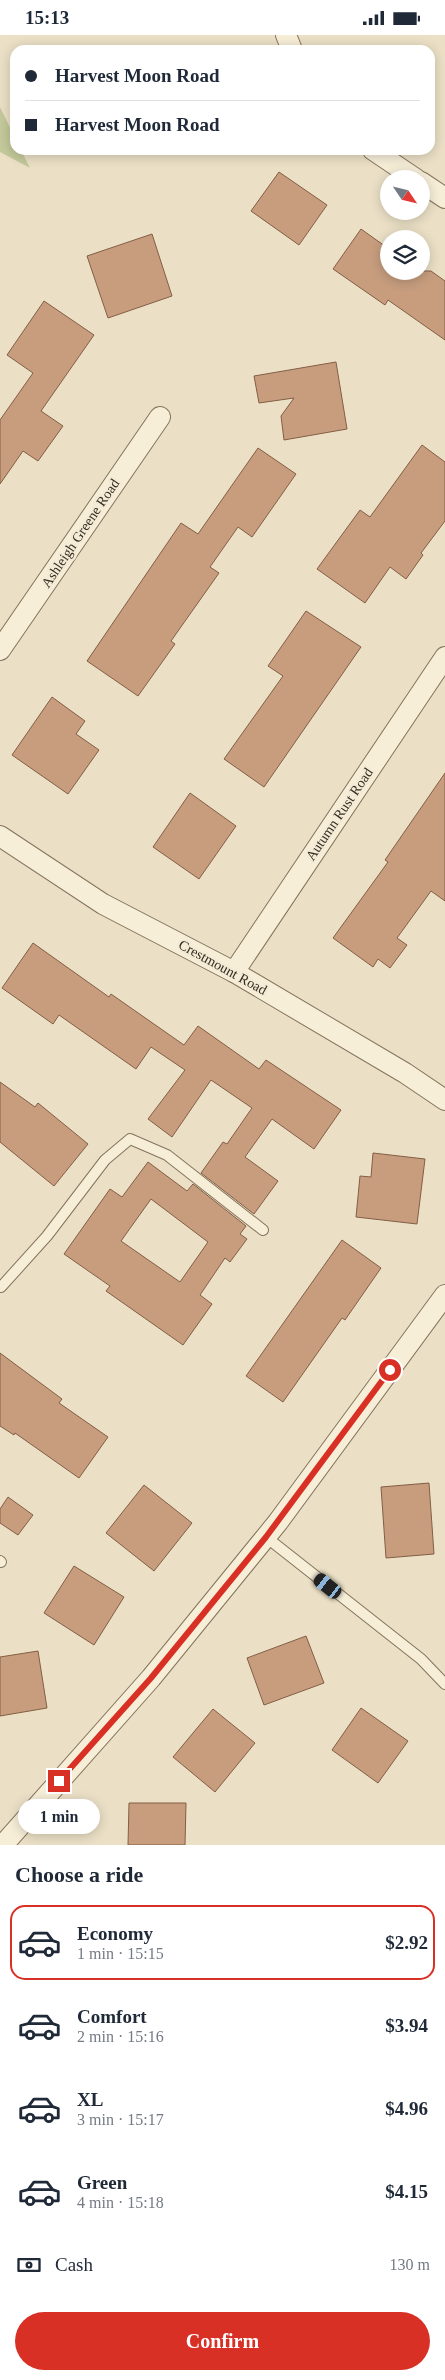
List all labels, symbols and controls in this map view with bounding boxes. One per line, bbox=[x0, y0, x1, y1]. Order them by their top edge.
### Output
text: 15:13 bbox=[25, 7, 69, 28]
text: Harvest Moon Road bbox=[55, 65, 220, 86]
text: Harvest Moon Road bbox=[55, 114, 220, 135]
north arrow bbox=[380, 170, 430, 220]
map controls bbox=[380, 170, 430, 280]
button: layers bbox=[380, 230, 430, 280]
street label: Ashleigh Greene Road bbox=[39, 476, 122, 590]
street label: Autumn Rust Road bbox=[303, 765, 376, 863]
street label: Crestmount Road bbox=[176, 937, 269, 998]
route start bbox=[379, 1359, 401, 1381]
car bbox=[311, 1571, 344, 1601]
route end bbox=[48, 1770, 70, 1792]
callout: 1 min bbox=[18, 1799, 100, 1833]
text: 1 min bbox=[40, 1808, 78, 1825]
text: Choose a ride bbox=[15, 1862, 143, 1887]
icon: car bbox=[17, 1920, 62, 1965]
text: Economy bbox=[77, 1923, 153, 1944]
text: $2.92 bbox=[385, 1932, 428, 1953]
text: 1 min · 15:15 bbox=[77, 1945, 164, 1962]
icon: car bbox=[17, 2003, 62, 2048]
text: Comfort bbox=[77, 2006, 147, 2027]
text: $3.94 bbox=[385, 2015, 428, 2036]
text: 2 min · 15:16 bbox=[77, 2028, 164, 2045]
icon: car bbox=[17, 2086, 62, 2131]
text: XL bbox=[77, 2089, 103, 2110]
text: $4.96 bbox=[385, 2098, 428, 2119]
text: 3 min · 15:17 bbox=[77, 2111, 164, 2128]
icon: car bbox=[17, 2169, 62, 2214]
text: Green bbox=[77, 2172, 127, 2193]
text: $4.15 bbox=[385, 2181, 428, 2202]
text: 4 min · 15:18 bbox=[77, 2194, 164, 2211]
icon: cash bbox=[15, 2251, 43, 2279]
text: Cash bbox=[55, 2254, 93, 2275]
text: 130 m bbox=[390, 2256, 430, 2273]
button: Confirm bbox=[15, 2312, 430, 2370]

